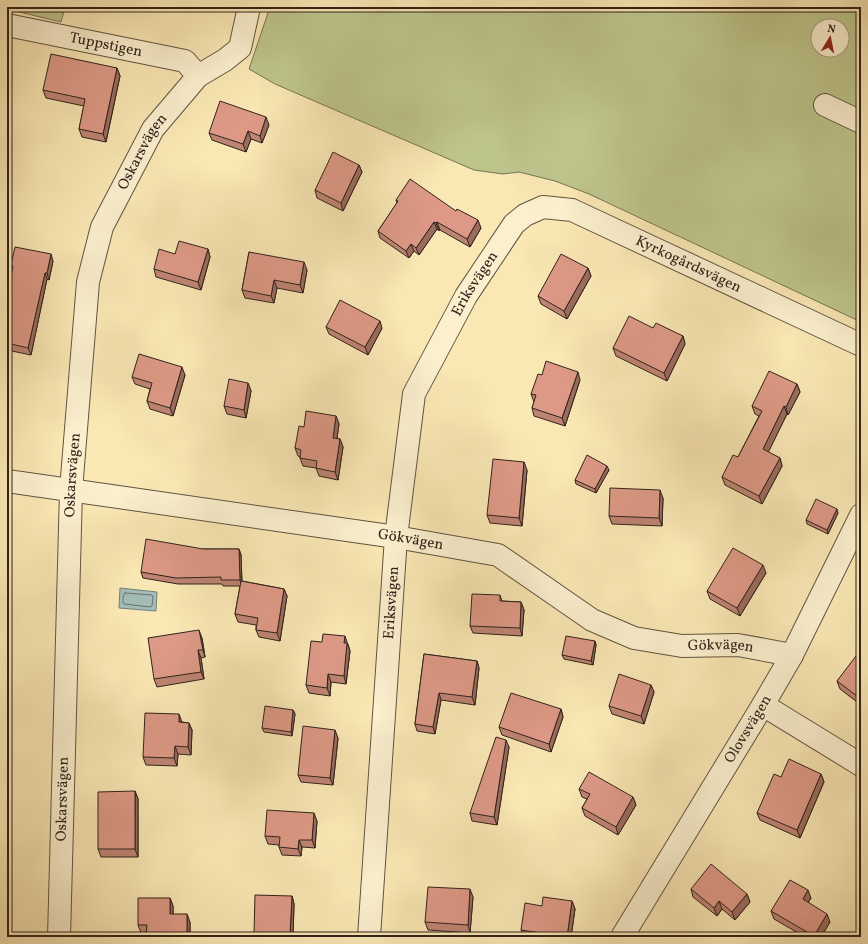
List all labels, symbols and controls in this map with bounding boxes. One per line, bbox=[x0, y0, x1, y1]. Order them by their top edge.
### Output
north arrow bbox=[810, 18, 850, 58]
text: N bbox=[826, 22, 837, 38]
street label: Tuppstigen bbox=[68, 27, 144, 63]
street label: Oskarsvägen bbox=[113, 109, 172, 194]
street label: Kyrkogårdsvägen bbox=[632, 231, 745, 298]
street label: Eriksvägen bbox=[447, 247, 503, 320]
street label: Oskarsvägen bbox=[60, 432, 86, 518]
street label: Gökvägen bbox=[377, 524, 445, 556]
street label: Eriksvägen bbox=[379, 565, 405, 640]
street label: Gökvägen bbox=[687, 635, 756, 658]
street label: Olovsvägen bbox=[719, 691, 777, 767]
street label: Oskarsvägen bbox=[51, 756, 74, 842]

